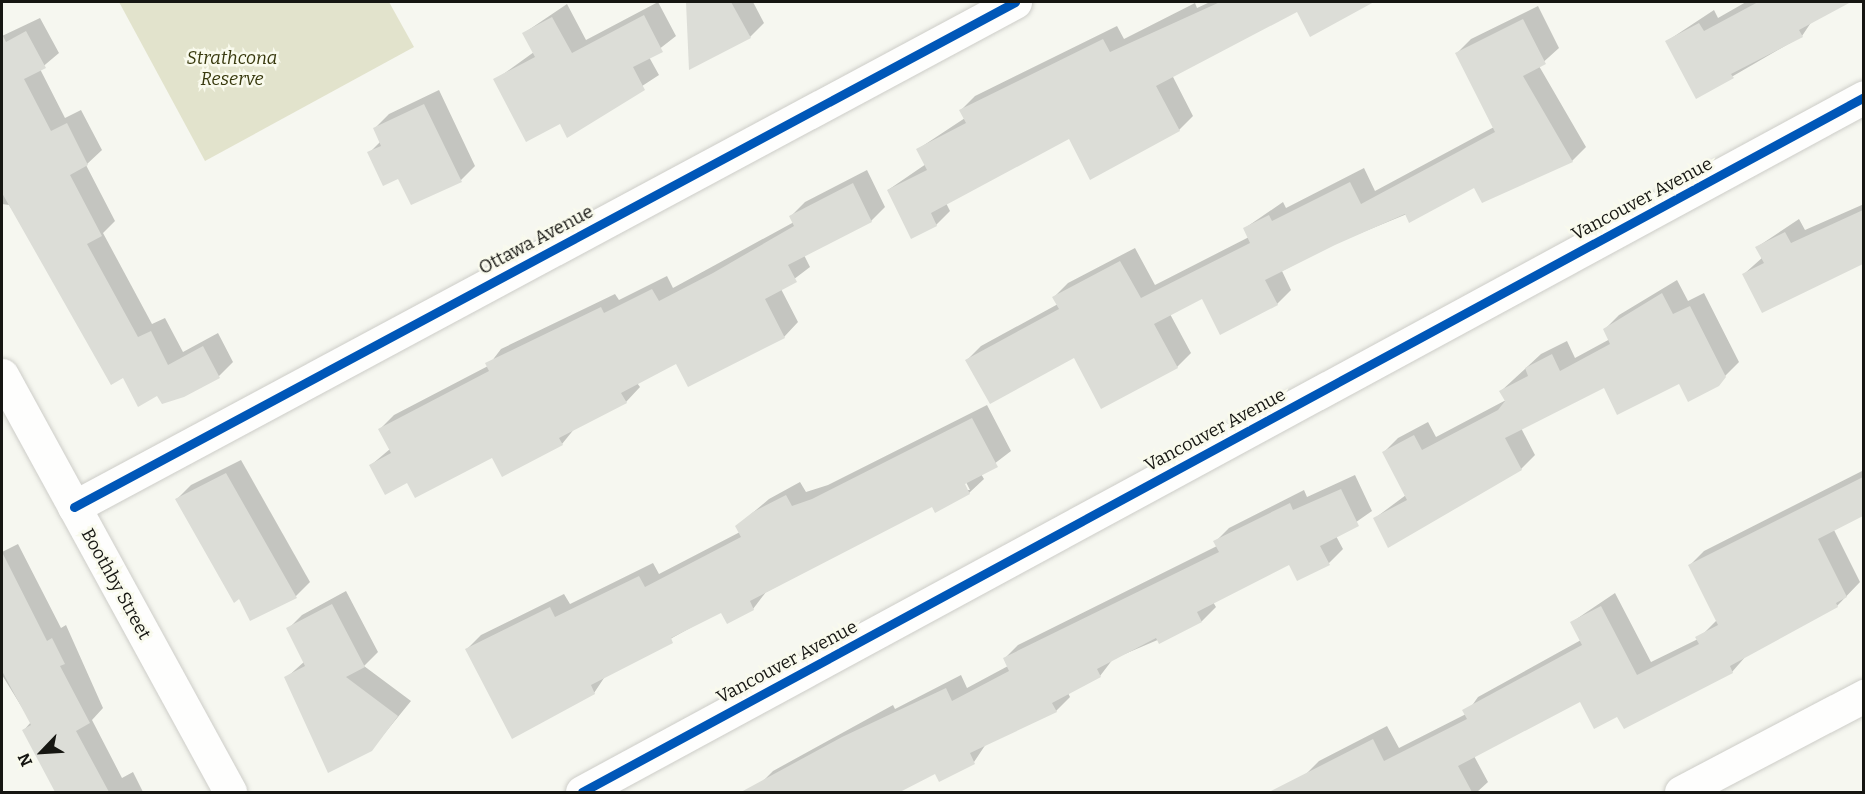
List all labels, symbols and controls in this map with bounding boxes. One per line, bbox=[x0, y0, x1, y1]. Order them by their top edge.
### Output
park label: Strathcona Reserve bbox=[187, 48, 277, 90]
street label: Vancouver Avenue bbox=[1568, 153, 1716, 245]
street label: Ottawa Avenue bbox=[475, 201, 597, 279]
street label: Vancouver Avenue bbox=[1141, 384, 1289, 476]
street label: Boothby Street bbox=[77, 525, 155, 643]
street label: Vancouver Avenue bbox=[713, 616, 861, 708]
north arrow bbox=[12, 722, 72, 782]
text: N bbox=[14, 750, 36, 769]

